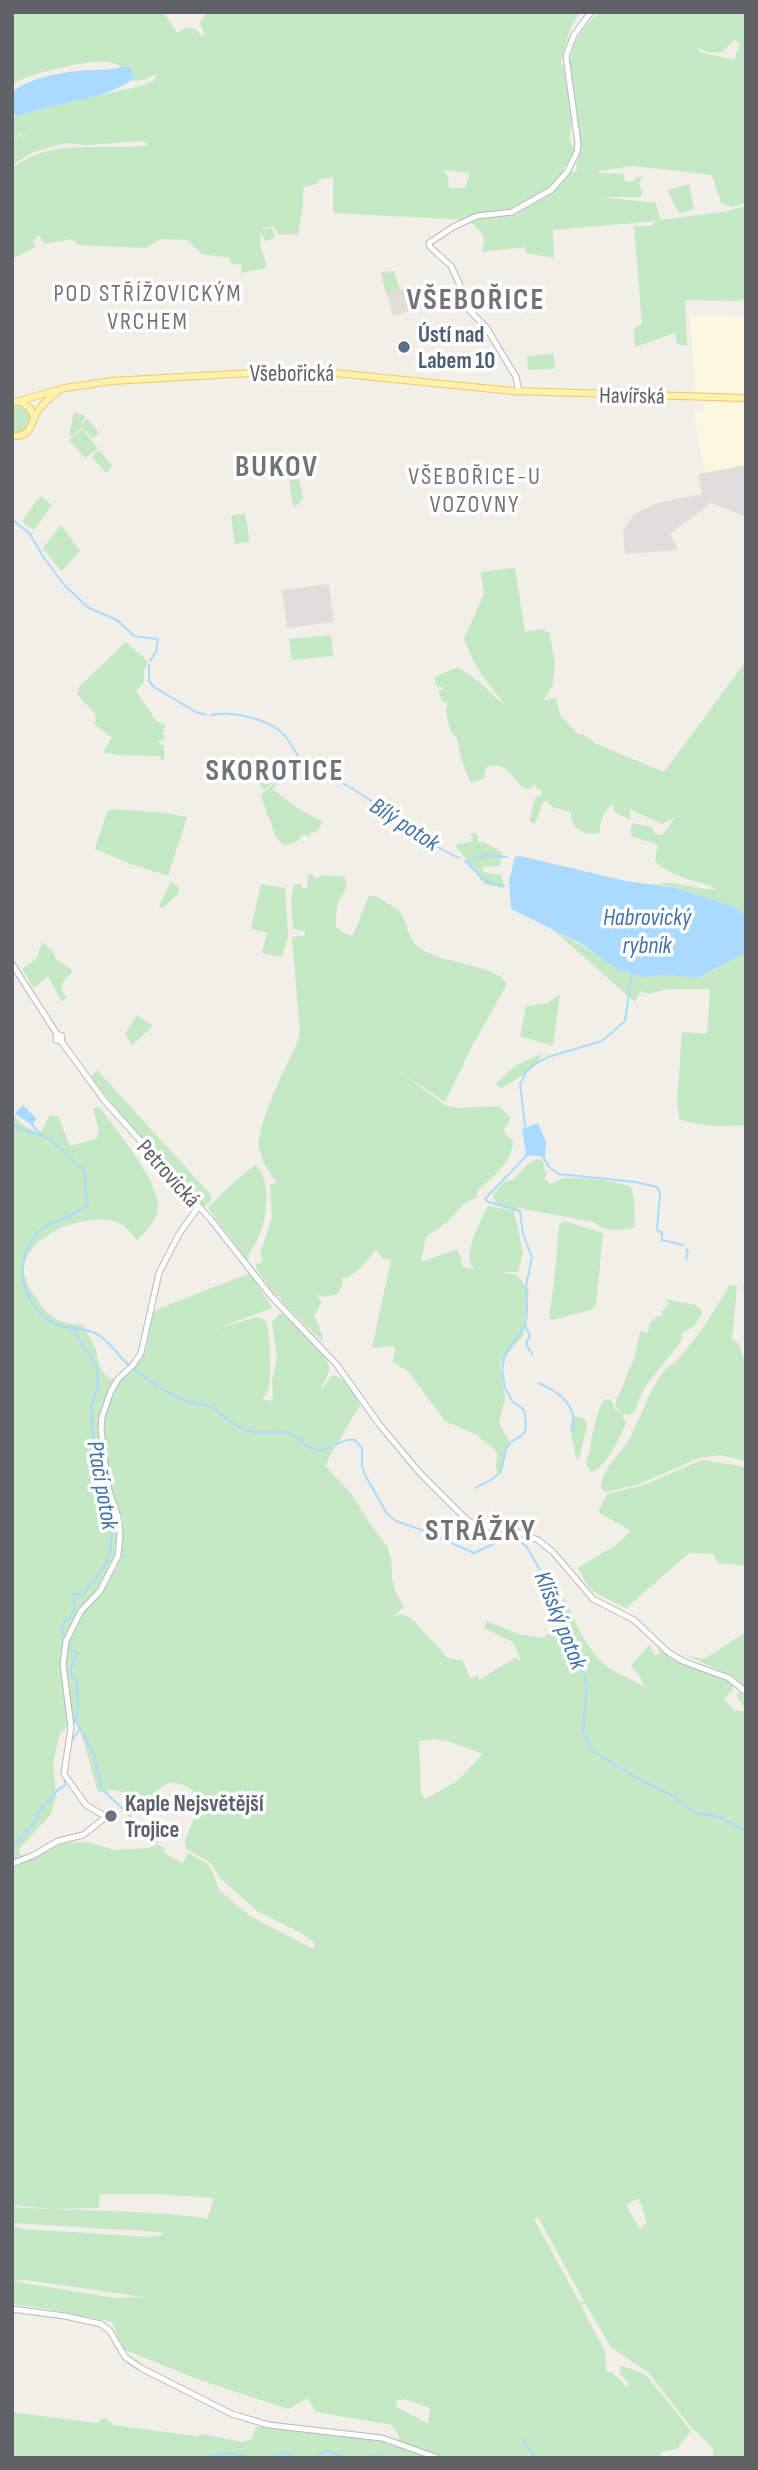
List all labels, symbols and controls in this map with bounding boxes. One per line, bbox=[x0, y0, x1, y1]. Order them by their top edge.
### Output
district label: POD STŘÍŽOVICKÝM VRCHEM bbox=[53, 279, 243, 336]
district label: VŠEBOŘICE bbox=[407, 282, 545, 318]
place label: Ústí nad Labem 10 bbox=[418, 321, 495, 375]
marker: Ústí nad Labem 10 bbox=[396, 339, 412, 355]
street label: Všebořická bbox=[250, 360, 334, 388]
street label: Havířská bbox=[599, 381, 665, 411]
district label: BUKOV bbox=[235, 449, 319, 485]
district label: VŠEBOŘICE-U VOZOVNY bbox=[408, 462, 542, 519]
district label: SKOROTICE bbox=[206, 753, 344, 789]
water label: Bílý potok bbox=[364, 791, 446, 858]
water label: Habrovický rybník bbox=[603, 903, 692, 960]
street label: Petrovická bbox=[131, 1134, 206, 1213]
water label: Ptačí potok bbox=[80, 1438, 125, 1533]
district label: STRÁŽKY bbox=[425, 1513, 537, 1549]
water label: Klíšský potok bbox=[528, 1567, 594, 1674]
place label: Kaple Nejsvětější Trojice bbox=[125, 1790, 264, 1844]
marker: Kaple Nejsvětější Trojice bbox=[103, 1808, 119, 1824]

